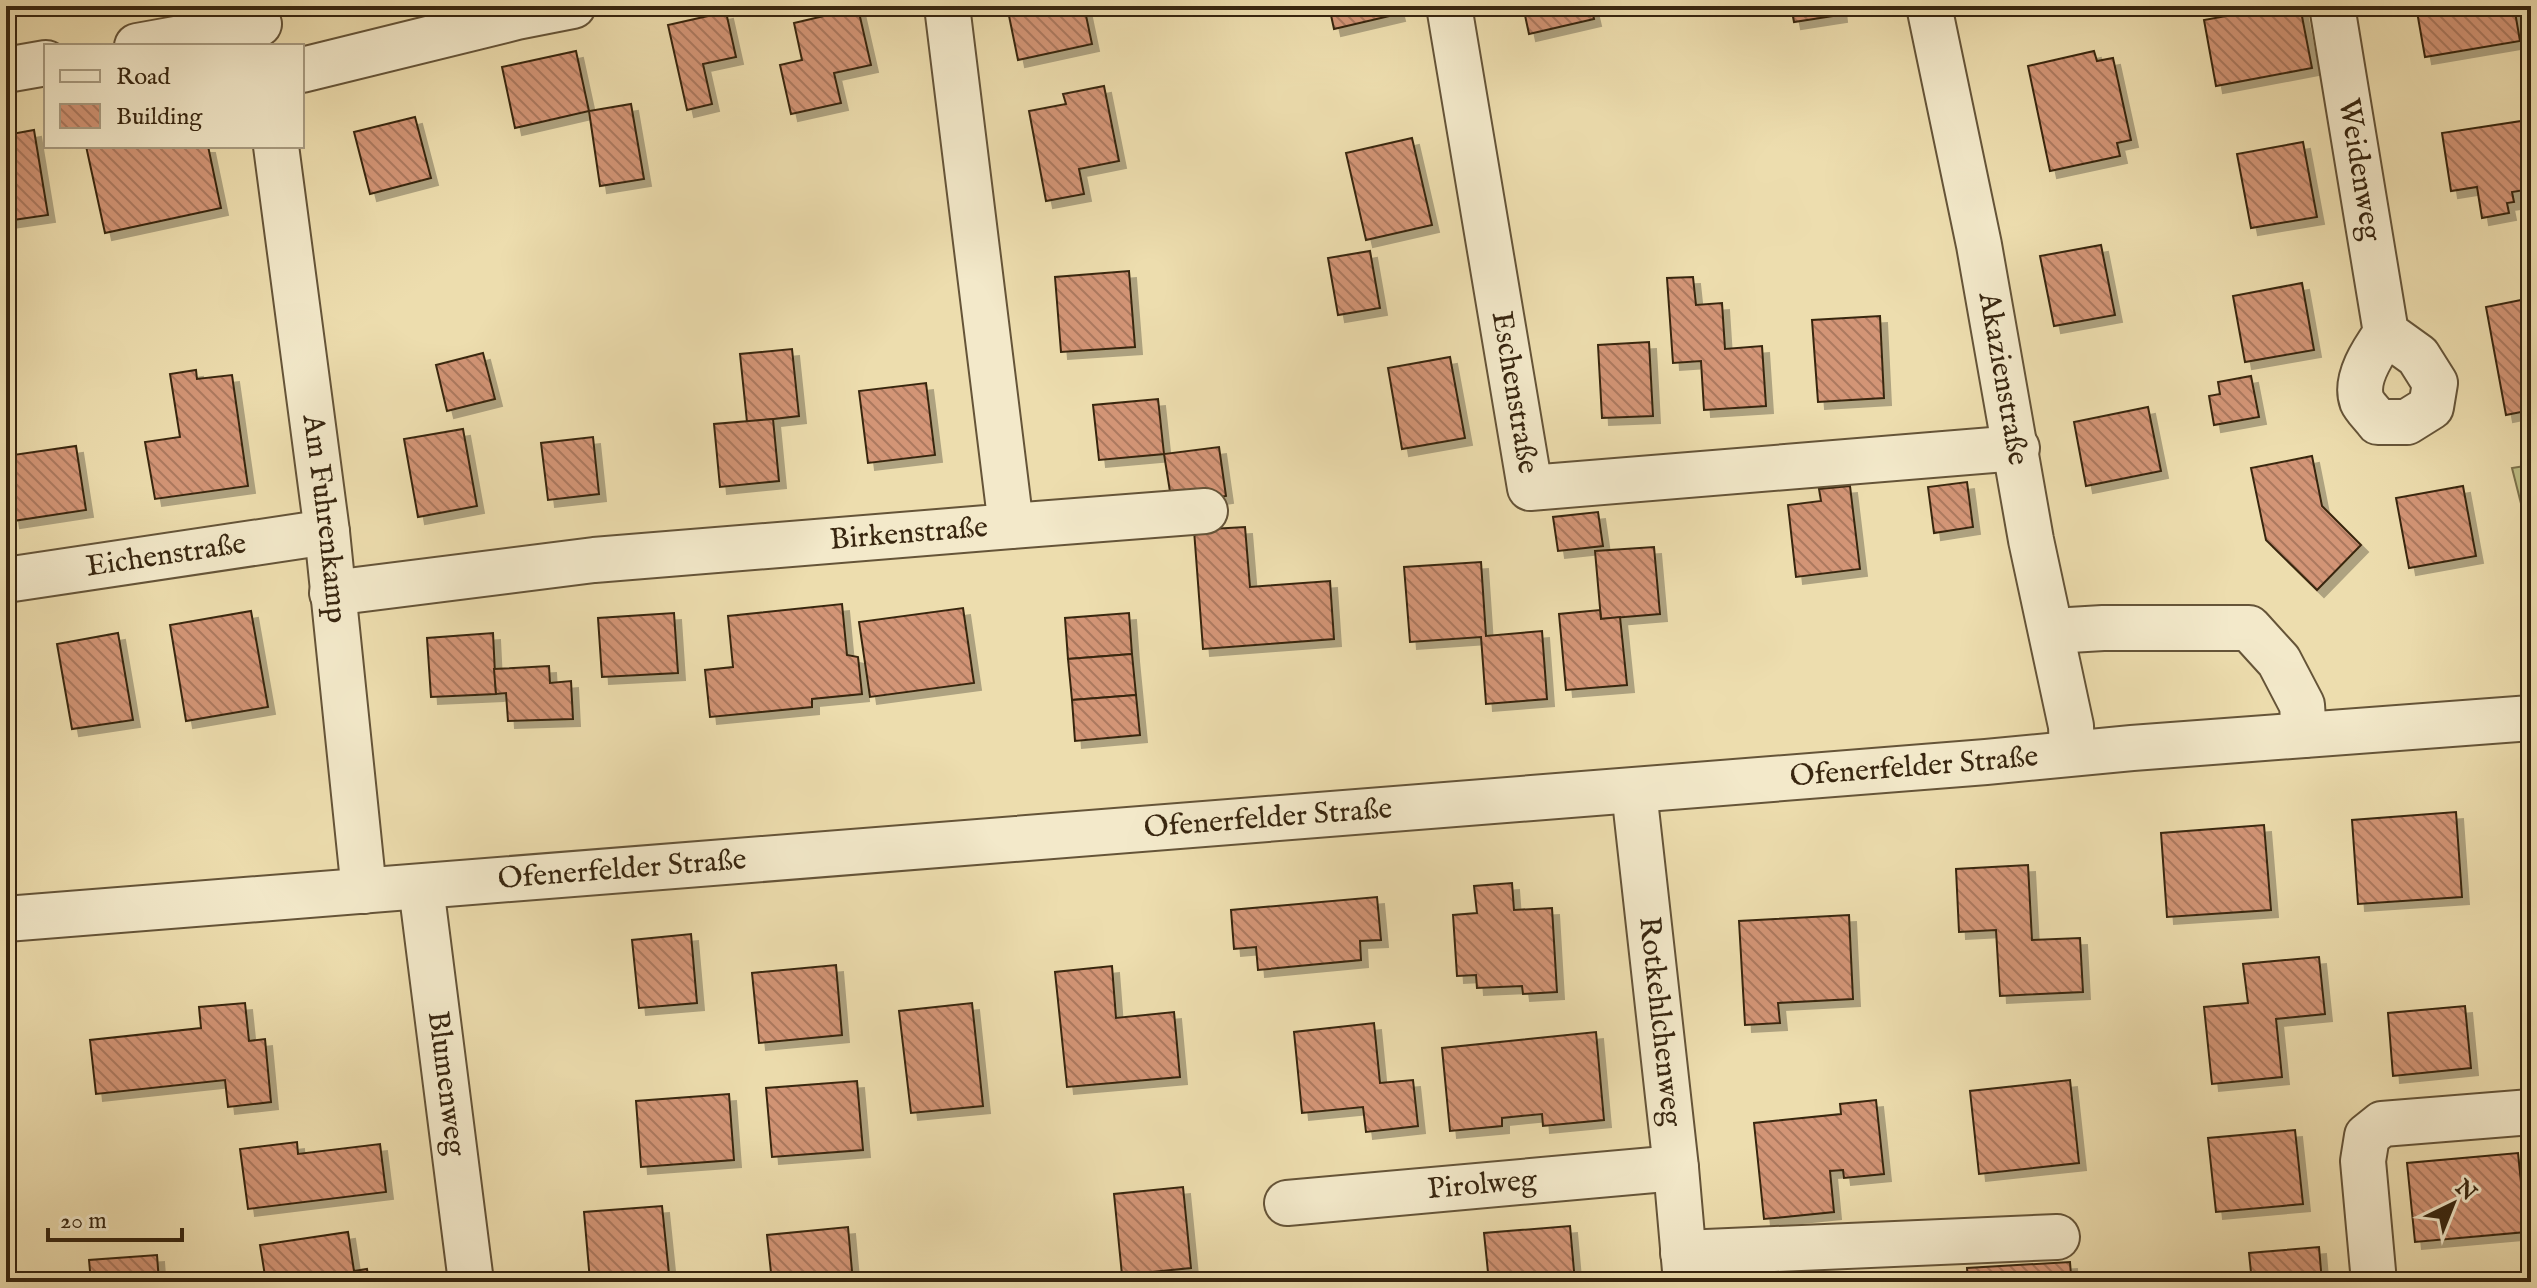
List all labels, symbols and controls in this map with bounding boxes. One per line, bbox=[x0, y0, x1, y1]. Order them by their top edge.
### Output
legend bbox=[44, 44, 304, 148]
text: Road bbox=[116, 62, 170, 93]
street label: Weidenweg bbox=[2329, 96, 2390, 245]
text: Building bbox=[116, 102, 203, 133]
street label: Akazienstraße bbox=[1969, 288, 2036, 468]
street label: Eschenstraße bbox=[1482, 309, 1546, 477]
street label: Am Fuhrenkamp bbox=[293, 411, 355, 625]
street label: Birkenstraße bbox=[828, 509, 989, 560]
street label: Eichenstraße bbox=[84, 525, 249, 587]
street label: Ofenerfelder Straße bbox=[1788, 738, 2040, 796]
street label: Ofenerfelder Straße bbox=[1142, 790, 1394, 848]
street label: Ofenerfelder Straße bbox=[496, 841, 748, 899]
street label: Rotkehlchenweg bbox=[1629, 915, 1690, 1129]
street label: Blumenweg bbox=[418, 1009, 474, 1159]
street label: Pirolweg bbox=[1426, 1162, 1539, 1209]
north arrow bbox=[2413, 1164, 2493, 1244]
text: N bbox=[2448, 1173, 2482, 1208]
scale bar bbox=[48, 1192, 182, 1242]
text: 20 m bbox=[60, 1206, 107, 1237]

